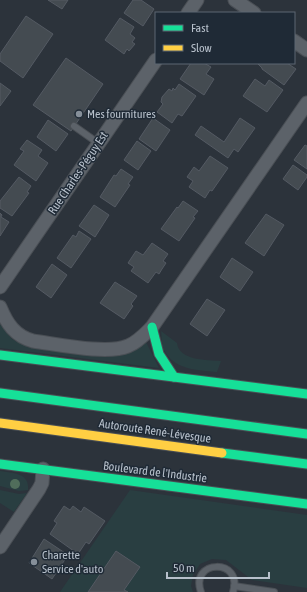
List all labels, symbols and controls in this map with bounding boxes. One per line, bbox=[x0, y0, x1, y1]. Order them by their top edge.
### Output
legend bbox=[155, 12, 295, 64]
text: Fast bbox=[191, 21, 209, 35]
text: Slow bbox=[191, 41, 212, 55]
place label: Mes fournitures bbox=[87, 107, 156, 121]
marker: Mes fournitures bbox=[74, 109, 84, 119]
street label: Rue Charles-Péguy Est bbox=[45, 129, 111, 217]
street label: Autoroute René-Lévesque bbox=[98, 416, 212, 446]
street label: Boulevard de l'Industrie bbox=[102, 459, 208, 485]
place label: Charette Service d'auto bbox=[42, 548, 104, 576]
scale bar bbox=[167, 554, 269, 580]
marker: Charette Service d'auto bbox=[29, 557, 39, 567]
text: 50 m bbox=[173, 561, 195, 575]

